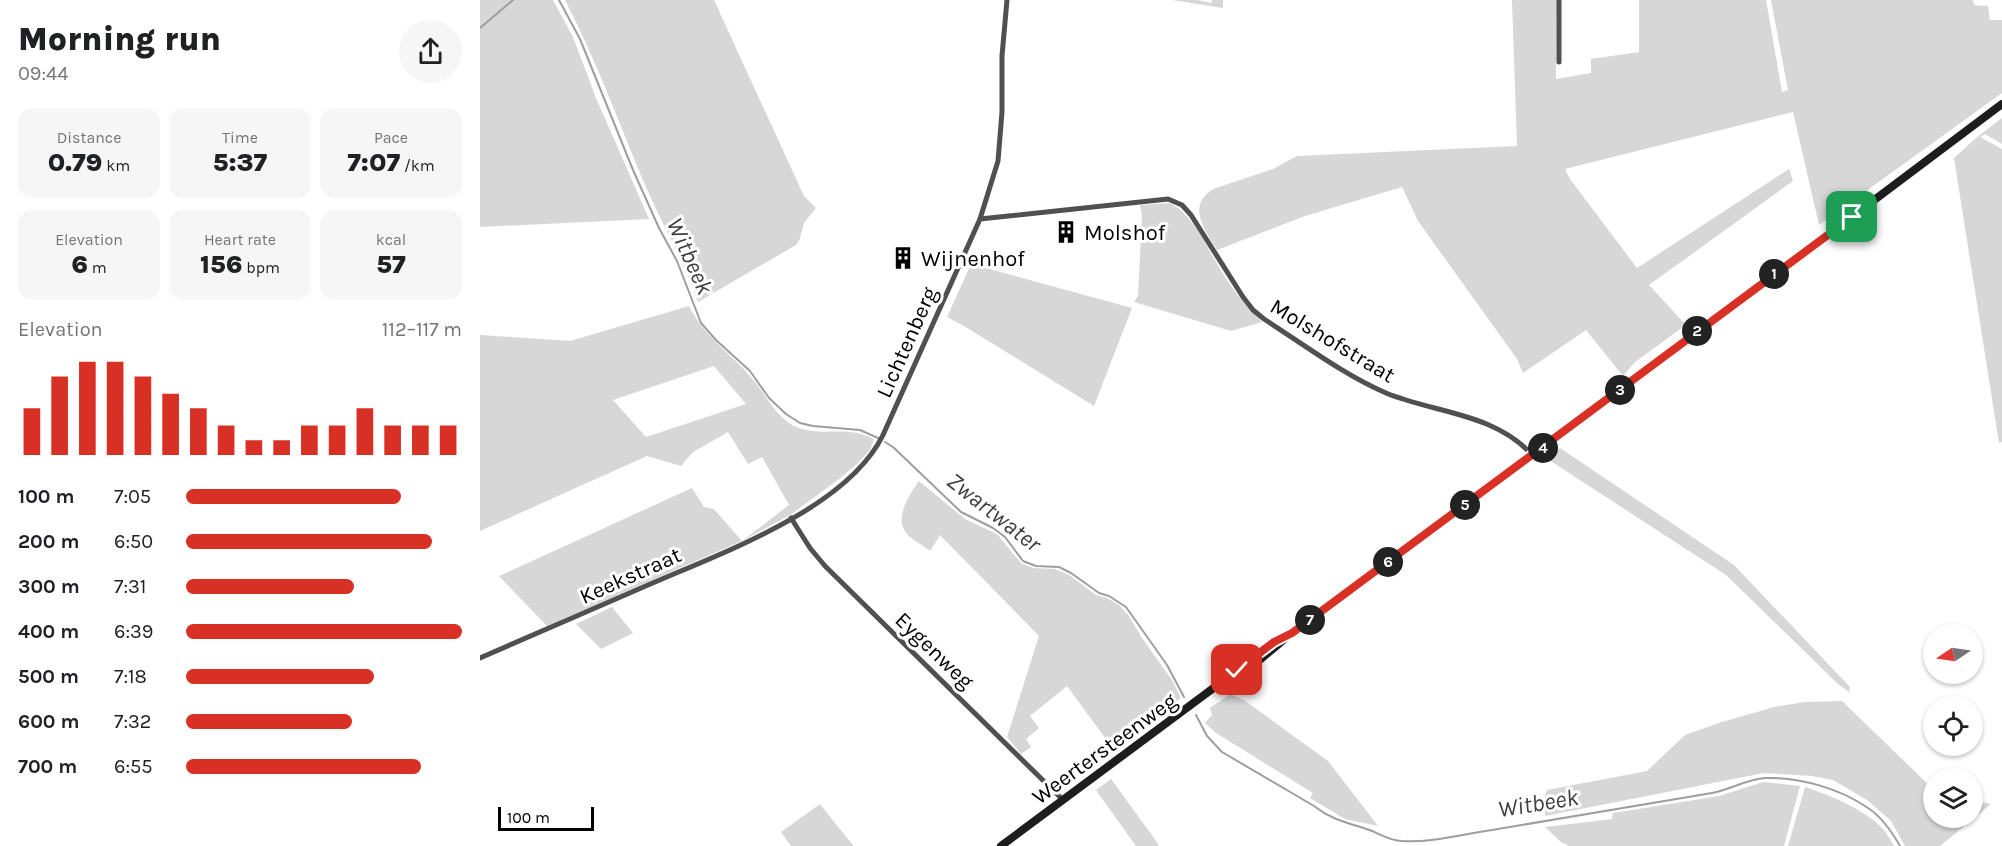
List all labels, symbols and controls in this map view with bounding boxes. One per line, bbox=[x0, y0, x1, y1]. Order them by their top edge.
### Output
text: Morning run bbox=[18, 20, 221, 58]
button: share bbox=[399, 20, 462, 83]
text: 09:44 bbox=[18, 62, 68, 85]
text: Distance bbox=[57, 128, 121, 147]
text: Time bbox=[222, 128, 258, 147]
text: Pace bbox=[374, 128, 408, 147]
text: 0.79 bbox=[48, 147, 102, 178]
text: 5:37 bbox=[213, 147, 267, 178]
text: 7:07 bbox=[347, 147, 400, 178]
text: km bbox=[102, 156, 130, 175]
text: /km bbox=[400, 156, 435, 175]
pin bbox=[1826, 191, 1877, 242]
icon: arrive bbox=[1835, 200, 1868, 233]
water label: Witbeek bbox=[661, 213, 720, 299]
building icon: Molshof bbox=[1053, 219, 1079, 245]
place label: Molshof bbox=[1084, 220, 1166, 246]
text: Elevation bbox=[55, 230, 123, 249]
text: Heart rate bbox=[204, 230, 276, 249]
text: kcal bbox=[376, 230, 406, 249]
building icon: Wijnenhof bbox=[890, 245, 916, 271]
place label: Wijnenhof bbox=[921, 246, 1025, 272]
text: 6 bbox=[71, 249, 88, 280]
text: 156 bbox=[200, 249, 242, 280]
text: 57 bbox=[376, 249, 406, 280]
text: m bbox=[88, 258, 107, 277]
text: bpm bbox=[242, 258, 280, 277]
pin: 1 bbox=[1759, 259, 1789, 289]
text: 1 bbox=[1771, 264, 1777, 283]
street label: Lichtenberg bbox=[871, 282, 943, 402]
street label: Molshofstraat bbox=[1265, 293, 1400, 388]
pin: 2 bbox=[1682, 316, 1712, 346]
text: Elevation bbox=[18, 318, 103, 341]
text: 112–117 m bbox=[382, 318, 462, 341]
text: 2 bbox=[1692, 321, 1702, 340]
pin: 3 bbox=[1605, 375, 1635, 405]
text: 3 bbox=[1615, 380, 1625, 399]
pin: 4 bbox=[1528, 433, 1558, 463]
text: 4 bbox=[1538, 438, 1548, 457]
water label: Zwartwater bbox=[941, 466, 1047, 558]
text: 100 m bbox=[18, 485, 74, 508]
text: 7:05 bbox=[114, 485, 151, 508]
pin: 5 bbox=[1450, 490, 1480, 520]
text: 5 bbox=[1460, 495, 1470, 514]
text: 200 m bbox=[18, 530, 79, 553]
text: 6:50 bbox=[114, 530, 153, 553]
street label: Keekstraat bbox=[575, 542, 685, 610]
pin: 6 bbox=[1373, 547, 1403, 577]
text: 6 bbox=[1383, 552, 1393, 571]
text: 300 m bbox=[18, 575, 80, 598]
text: 7:31 bbox=[114, 575, 146, 598]
pin: 7 bbox=[1295, 605, 1325, 635]
street label: Eygenweg bbox=[890, 607, 979, 695]
text: 7 bbox=[1306, 610, 1314, 629]
text: 400 m bbox=[18, 620, 79, 643]
text: 6:39 bbox=[114, 620, 153, 643]
north arrow bbox=[1923, 624, 1983, 684]
map controls bbox=[1923, 624, 1983, 828]
pin bbox=[1211, 644, 1262, 695]
icon: check bbox=[1220, 653, 1253, 686]
text: 500 m bbox=[18, 665, 79, 688]
text: 7:18 bbox=[114, 665, 147, 688]
street label: Weertersteenweg bbox=[1027, 687, 1182, 810]
button: locate bbox=[1923, 696, 1983, 756]
text: 600 m bbox=[18, 710, 79, 733]
text: 7:32 bbox=[114, 710, 151, 733]
text: 700 m bbox=[18, 755, 77, 778]
text: 6:55 bbox=[114, 755, 153, 778]
button: layers bbox=[1923, 768, 1983, 828]
water label: Witbeek bbox=[1496, 783, 1581, 823]
scale bar bbox=[498, 804, 594, 832]
text: 100 m bbox=[507, 808, 550, 827]

